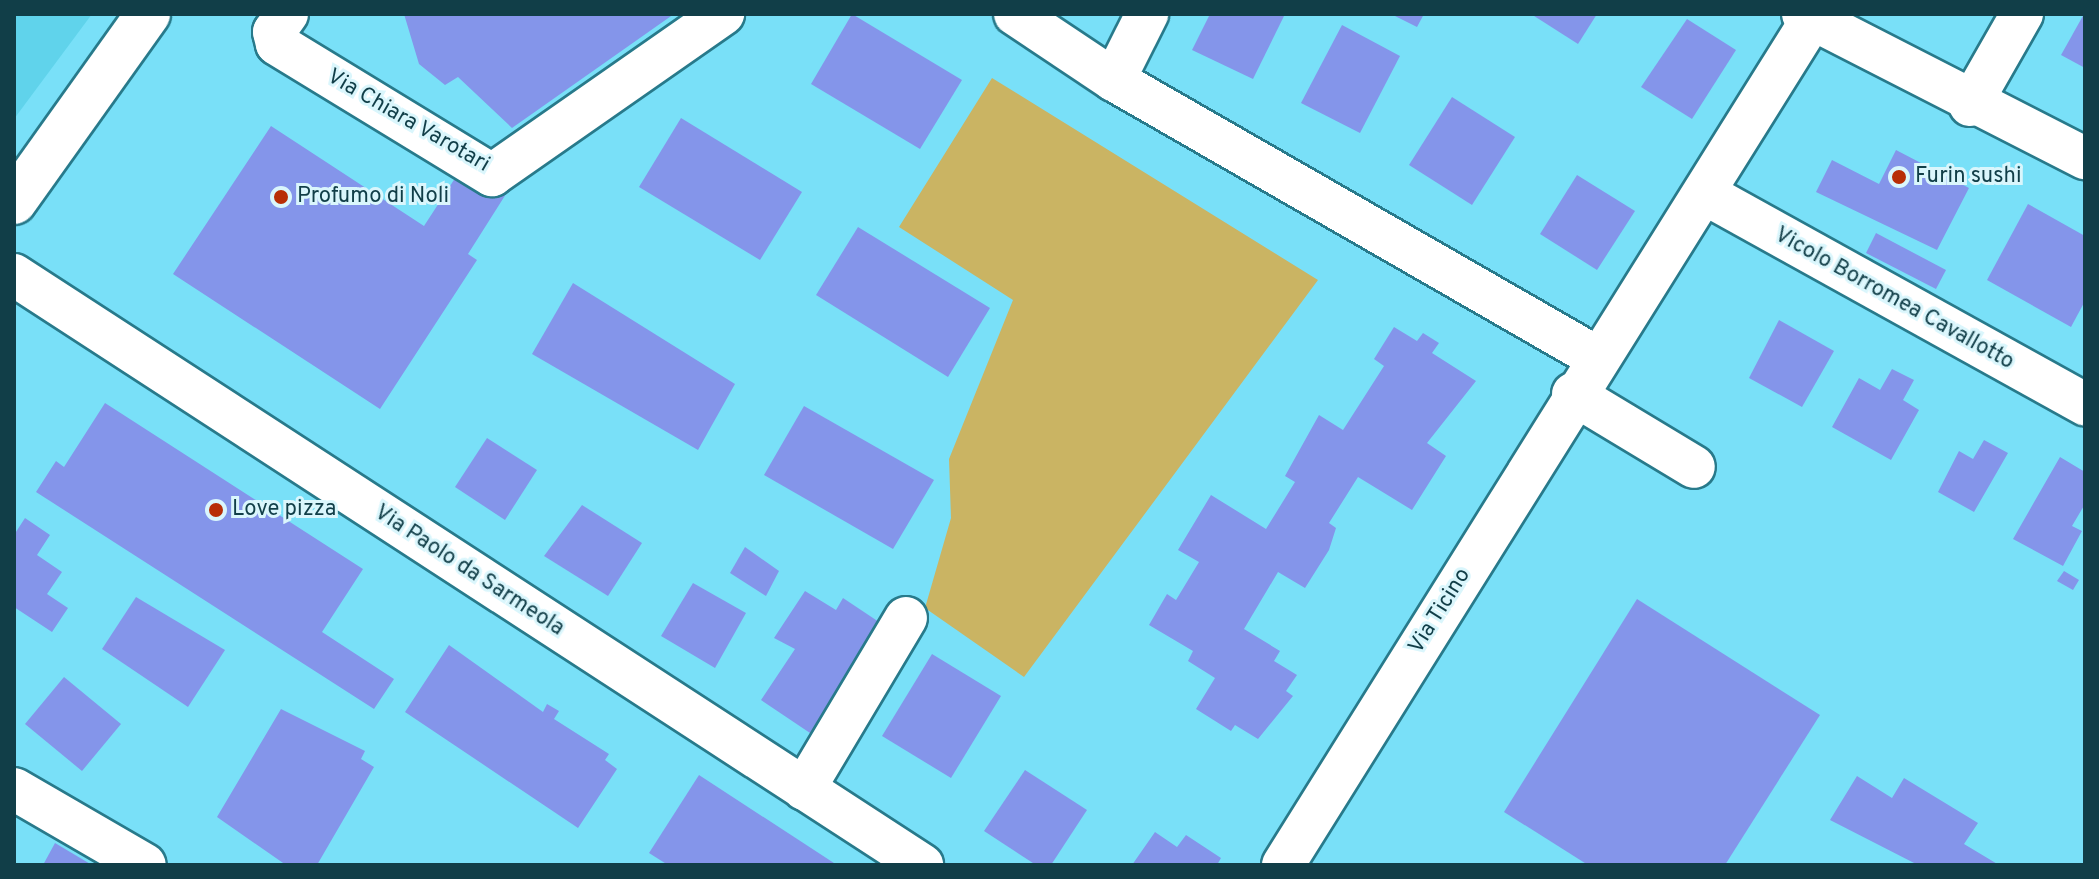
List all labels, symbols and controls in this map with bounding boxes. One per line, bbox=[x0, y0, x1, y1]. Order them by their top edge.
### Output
street label: Via Chiara Varotari bbox=[322, 63, 494, 179]
place label: Furin sushi bbox=[1915, 164, 2022, 190]
marker: Furin sushi bbox=[1890, 168, 1908, 186]
place label: Profumo di Noli bbox=[297, 184, 449, 210]
marker: Profumo di Noli bbox=[272, 188, 290, 206]
street label: Vicolo Borromea Cavallotto bbox=[1770, 222, 2018, 376]
place label: Love pizza bbox=[232, 497, 336, 523]
street label: Via Paolo da Sarmeola bbox=[369, 500, 569, 642]
marker: Love pizza bbox=[207, 501, 225, 519]
street label: Via Ticino bbox=[1403, 563, 1477, 659]

